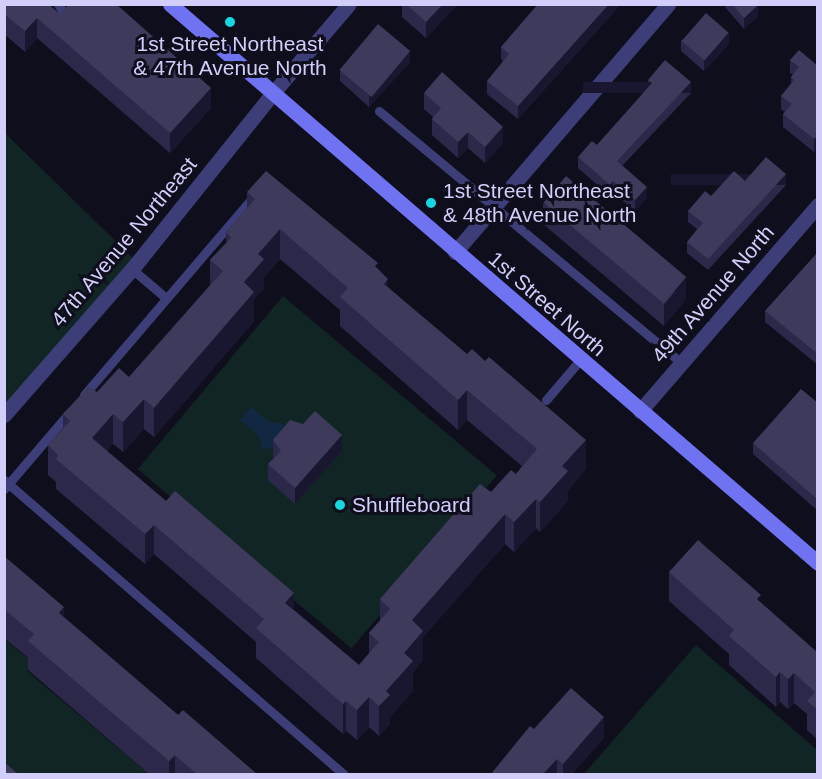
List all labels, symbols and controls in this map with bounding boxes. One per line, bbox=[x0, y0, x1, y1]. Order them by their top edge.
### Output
marker: 1st Street Northeast & 47th Avenue North bbox=[223, 15, 237, 29]
place label: 1st Street Northeast & 47th Avenue North bbox=[133, 31, 327, 81]
street label: 47th Avenue Northeast bbox=[45, 152, 203, 332]
place label: 1st Street Northeast & 48th Avenue North bbox=[443, 178, 638, 228]
marker: 1st Street Northeast & 48th Avenue North bbox=[424, 196, 438, 210]
street label: 49th Avenue North bbox=[646, 220, 780, 368]
street label: 1st Street North bbox=[483, 246, 611, 362]
place label: Shuffleboard bbox=[352, 492, 471, 518]
marker: Shuffleboard bbox=[333, 498, 347, 512]

